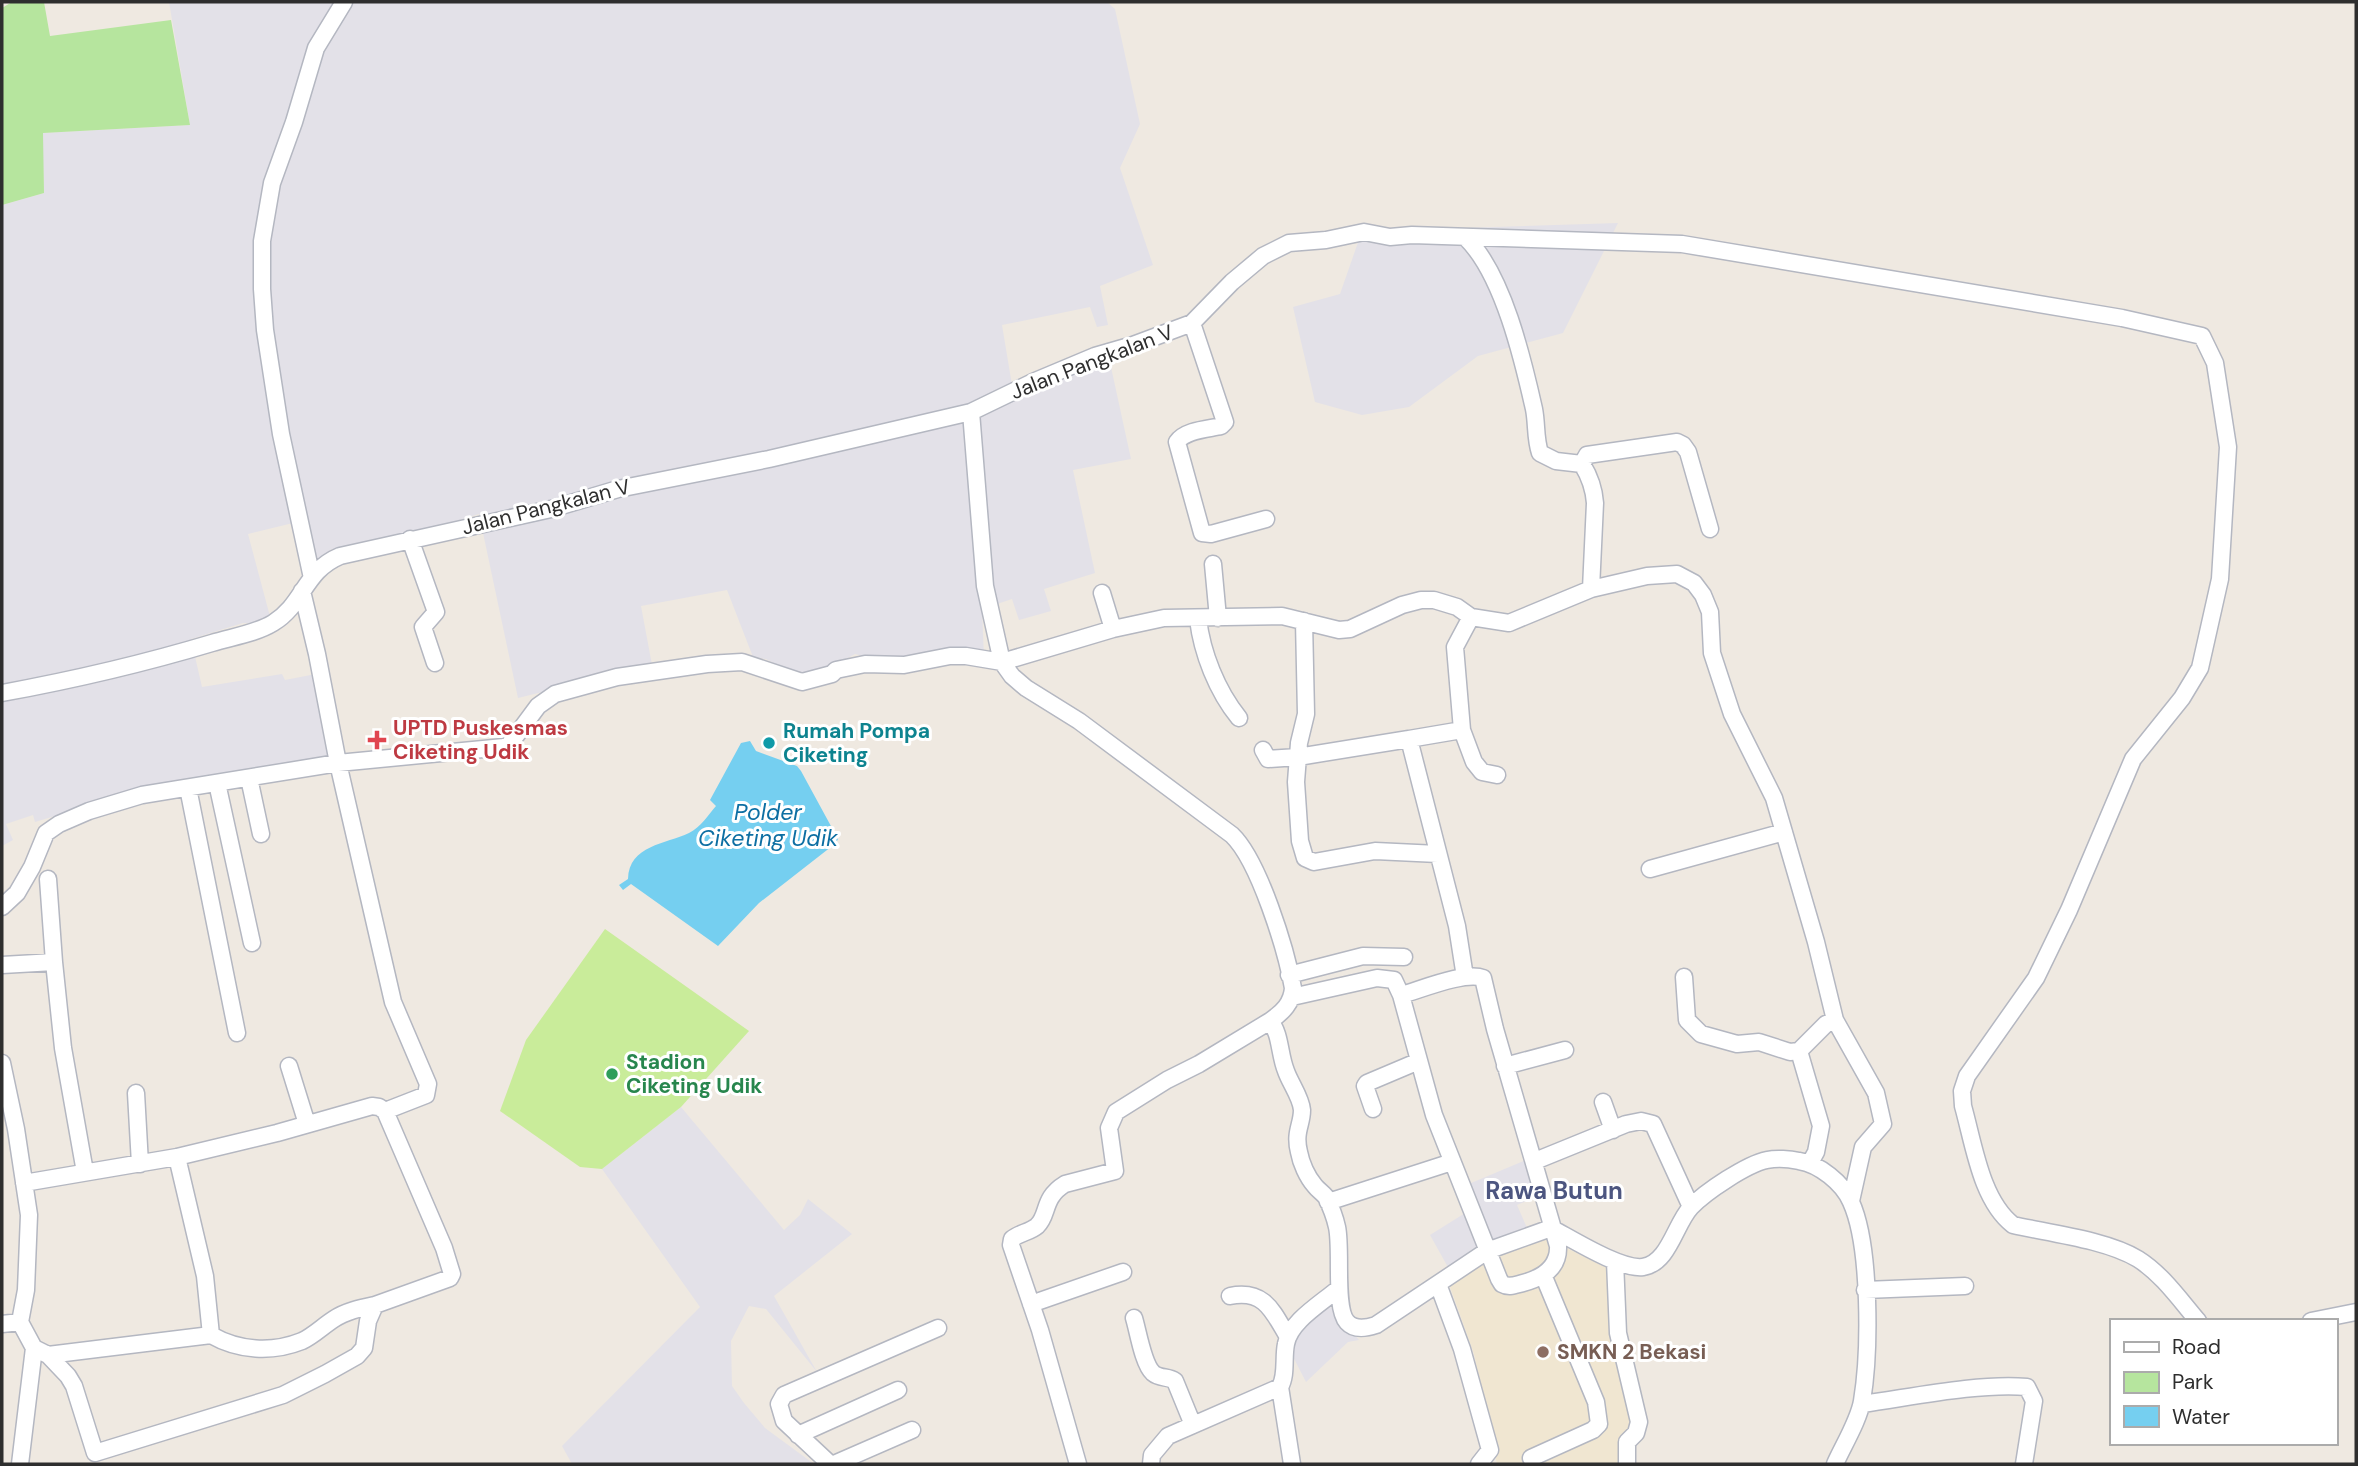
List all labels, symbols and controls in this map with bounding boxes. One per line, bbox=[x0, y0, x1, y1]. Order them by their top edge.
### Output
street label: Jalan Pangkalan V bbox=[1007, 318, 1177, 406]
street label: Jalan Pangkalan V bbox=[459, 473, 633, 541]
place label: UPTD Puskesmas Ciketing Udik bbox=[393, 714, 568, 766]
place label: Rumah Pompa Ciketing bbox=[783, 717, 930, 769]
marker: UPTD Puskesmas Ciketing Udik bbox=[367, 730, 387, 750]
marker: Rumah Pompa Ciketing bbox=[761, 735, 777, 751]
water label: Polder Ciketing Udik bbox=[698, 797, 838, 853]
place label: Stadion Ciketing Udik bbox=[626, 1048, 762, 1100]
marker: Stadion Ciketing Udik bbox=[604, 1066, 620, 1082]
district label: Rawa Butun bbox=[1485, 1175, 1623, 1206]
legend bbox=[2110, 1319, 2337, 1445]
text: Road bbox=[2172, 1333, 2221, 1361]
place label: SMKN 2 Bekasi bbox=[1557, 1338, 1706, 1366]
marker: SMKN 2 Bekasi bbox=[1535, 1344, 1551, 1360]
text: Park bbox=[2172, 1368, 2214, 1396]
text: Water bbox=[2172, 1403, 2230, 1431]

